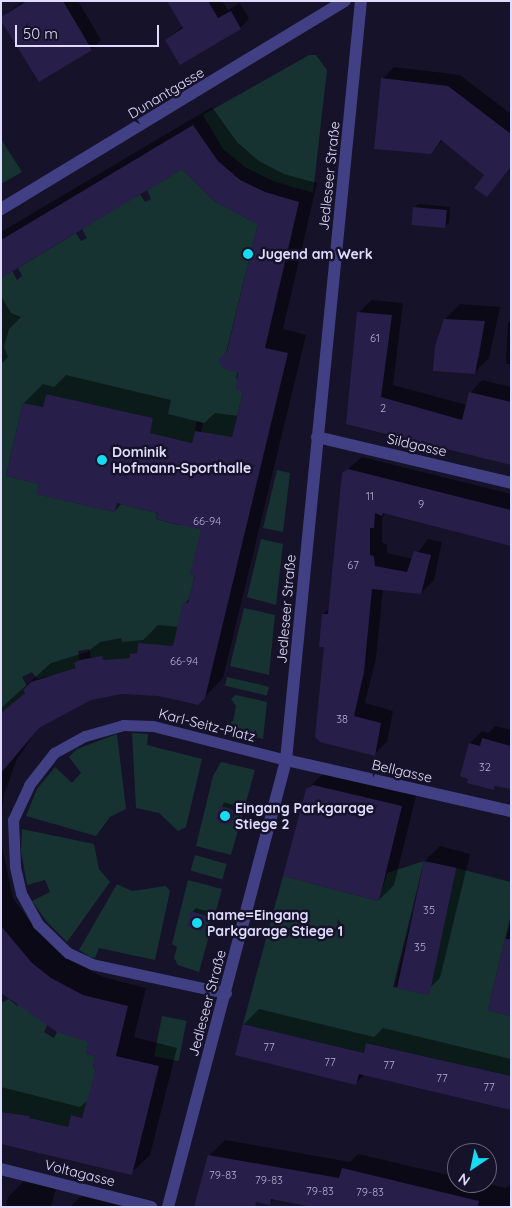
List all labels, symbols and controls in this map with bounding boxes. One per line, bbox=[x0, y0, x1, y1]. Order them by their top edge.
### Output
scale bar bbox=[18, 15, 161, 47]
text: 50 m bbox=[23, 24, 58, 43]
street label: Dunantgasse bbox=[125, 64, 207, 122]
street label: Jedleseer Straße bbox=[315, 121, 343, 231]
place label: Jugend am Werk bbox=[258, 246, 373, 262]
marker: Jugend am Werk bbox=[242, 248, 254, 260]
house number: 61 bbox=[370, 331, 380, 345]
house number: 2 bbox=[380, 401, 386, 415]
street label: Sildgasse bbox=[386, 430, 448, 460]
place label: Dominik Hofmann-Sporthalle bbox=[112, 444, 251, 477]
marker: Dominik Hofmann-Sporthalle bbox=[96, 454, 108, 466]
house number: 11 bbox=[366, 489, 374, 503]
house number: 9 bbox=[418, 497, 424, 511]
house number: 66-94 bbox=[193, 514, 221, 528]
street label: Jedleseer Straße bbox=[273, 554, 299, 664]
house number: 67 bbox=[347, 558, 359, 572]
house number: 66-94 bbox=[170, 654, 198, 668]
street label: Karl-Seitz-Platz bbox=[157, 705, 257, 745]
house number: 38 bbox=[336, 712, 348, 726]
street label: Bellgasse bbox=[370, 756, 434, 786]
house number: 32 bbox=[479, 760, 491, 774]
place label: Eingang Parkgarage Stiege 2 bbox=[235, 800, 374, 832]
marker: Eingang Parkgarage Stiege 2 bbox=[219, 810, 231, 822]
house number: 35 bbox=[423, 903, 435, 917]
place label: name=Eingang Parkgarage Stiege 1 bbox=[207, 907, 343, 940]
marker: name=Eingang Parkgarage Stiege 1 bbox=[191, 917, 203, 929]
house number: 35 bbox=[414, 940, 426, 954]
street label: Jedleseer Straße bbox=[185, 948, 229, 1058]
house number: 77 bbox=[263, 1040, 275, 1054]
house number: 77 bbox=[324, 1055, 336, 1069]
house number: 77 bbox=[383, 1058, 395, 1072]
house number: 77 bbox=[436, 1071, 448, 1085]
house number: 77 bbox=[483, 1080, 495, 1094]
north arrow bbox=[447, 1143, 497, 1193]
street label: Voltagasse bbox=[43, 1156, 117, 1190]
house number: 79-83 bbox=[209, 1168, 237, 1182]
text: N bbox=[455, 1169, 473, 1190]
house number: 79-83 bbox=[255, 1173, 283, 1187]
house number: 79-83 bbox=[306, 1184, 334, 1198]
house number: 79-83 bbox=[356, 1185, 384, 1199]

